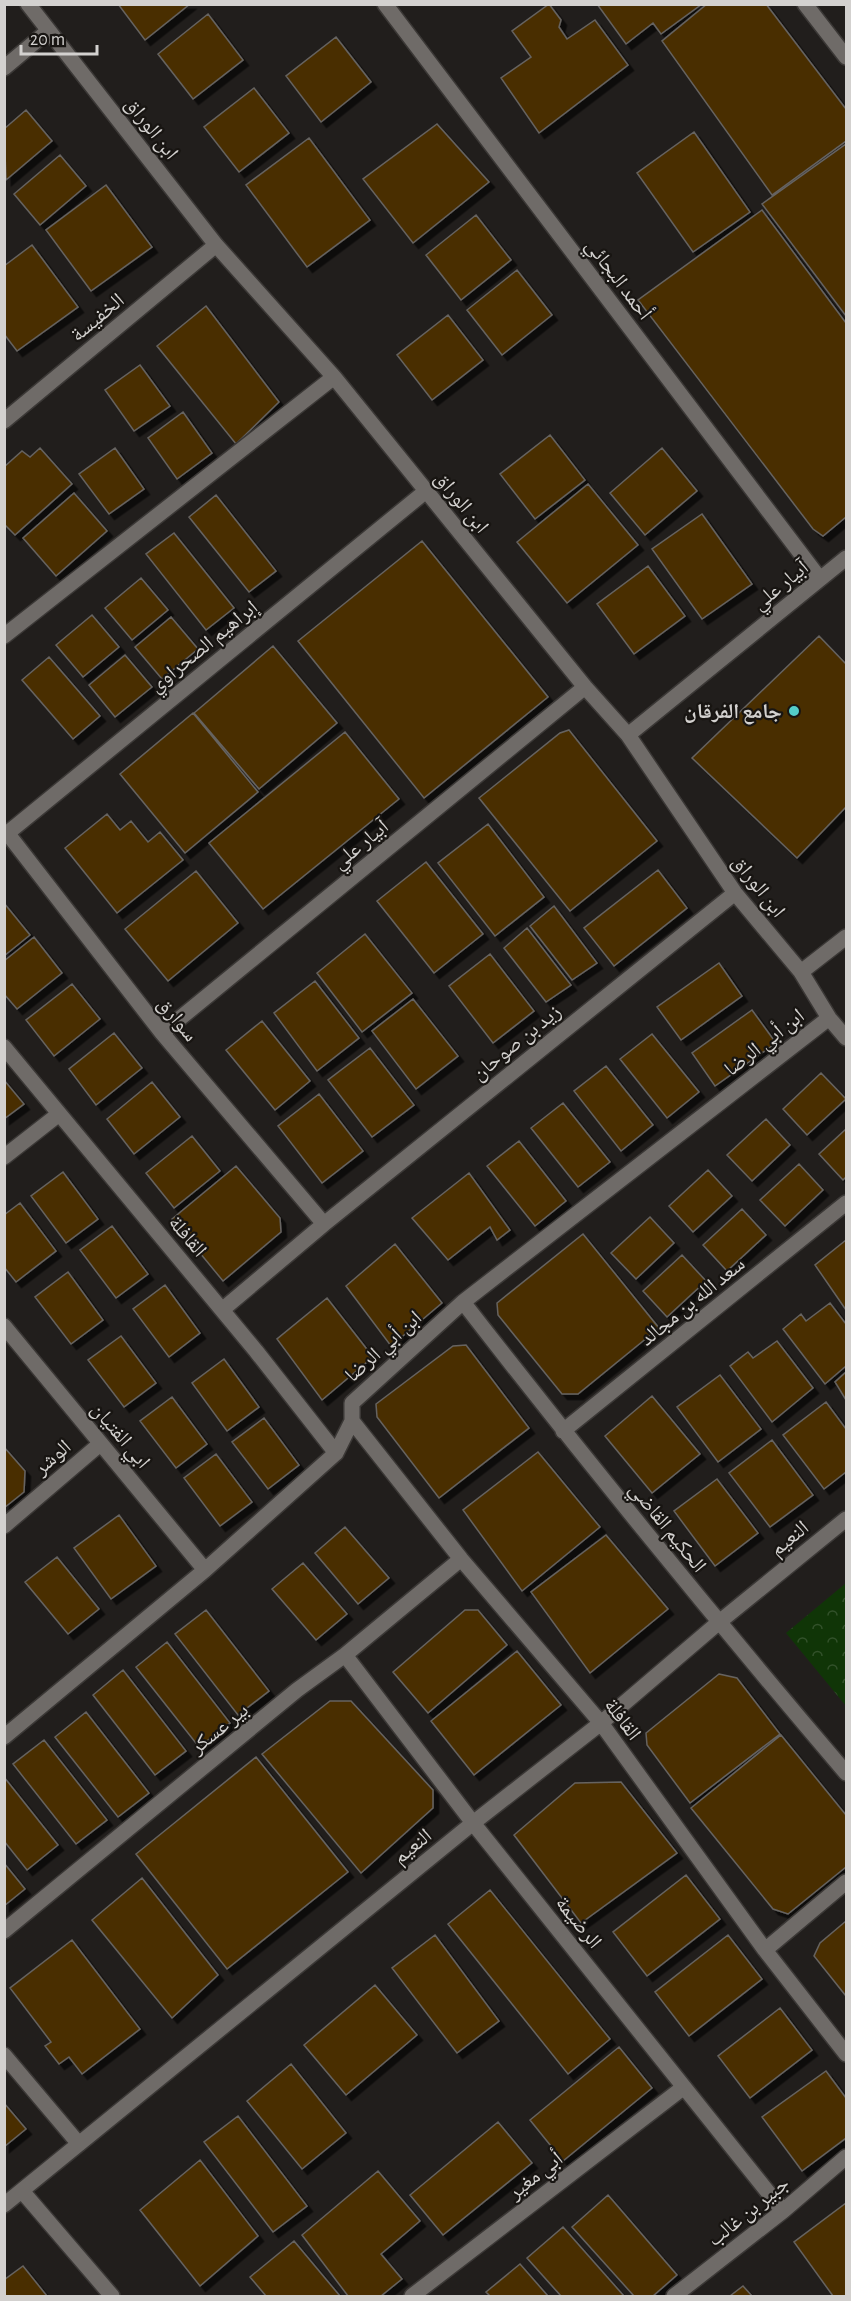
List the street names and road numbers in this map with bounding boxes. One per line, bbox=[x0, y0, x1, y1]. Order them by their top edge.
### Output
street label: ابن الوراق bbox=[119, 93, 182, 165]
street label: أحمد البجائي bbox=[577, 233, 658, 327]
street label: الخفيسة bbox=[67, 289, 128, 346]
street label: ابن الوراق bbox=[429, 468, 493, 538]
street label: آبيار علي bbox=[748, 556, 816, 618]
street label: إبراهيم الصحراوي bbox=[145, 596, 265, 701]
street label: آبيار علي bbox=[328, 815, 396, 877]
street label: ابن الوراق bbox=[726, 851, 789, 923]
street label: سوارق bbox=[152, 993, 202, 1047]
street label: زيد بن صوحان bbox=[468, 1000, 566, 1086]
street label: ابن أبي الرضا bbox=[719, 1003, 811, 1084]
street label: القافلة bbox=[165, 1212, 211, 1261]
street label: سعد الله بن مجالد bbox=[636, 1253, 750, 1351]
street label: ابن أبي الرضا bbox=[339, 1305, 429, 1390]
street label: ابي الفتيان bbox=[83, 1398, 154, 1476]
street label: الوشر bbox=[29, 1436, 75, 1480]
street label: الحكيم القاضي bbox=[621, 1478, 710, 1580]
street label: النعيم bbox=[766, 1517, 814, 1562]
street label: القافلة bbox=[600, 1694, 645, 1744]
street label: بير عسكر bbox=[186, 1699, 253, 1759]
street label: النعيم bbox=[389, 1825, 437, 1870]
street label: الرضيمة bbox=[551, 1892, 606, 1953]
street label: أبي مغير bbox=[502, 2146, 570, 2208]
street label: جبير بن غالب bbox=[704, 2172, 794, 2252]

